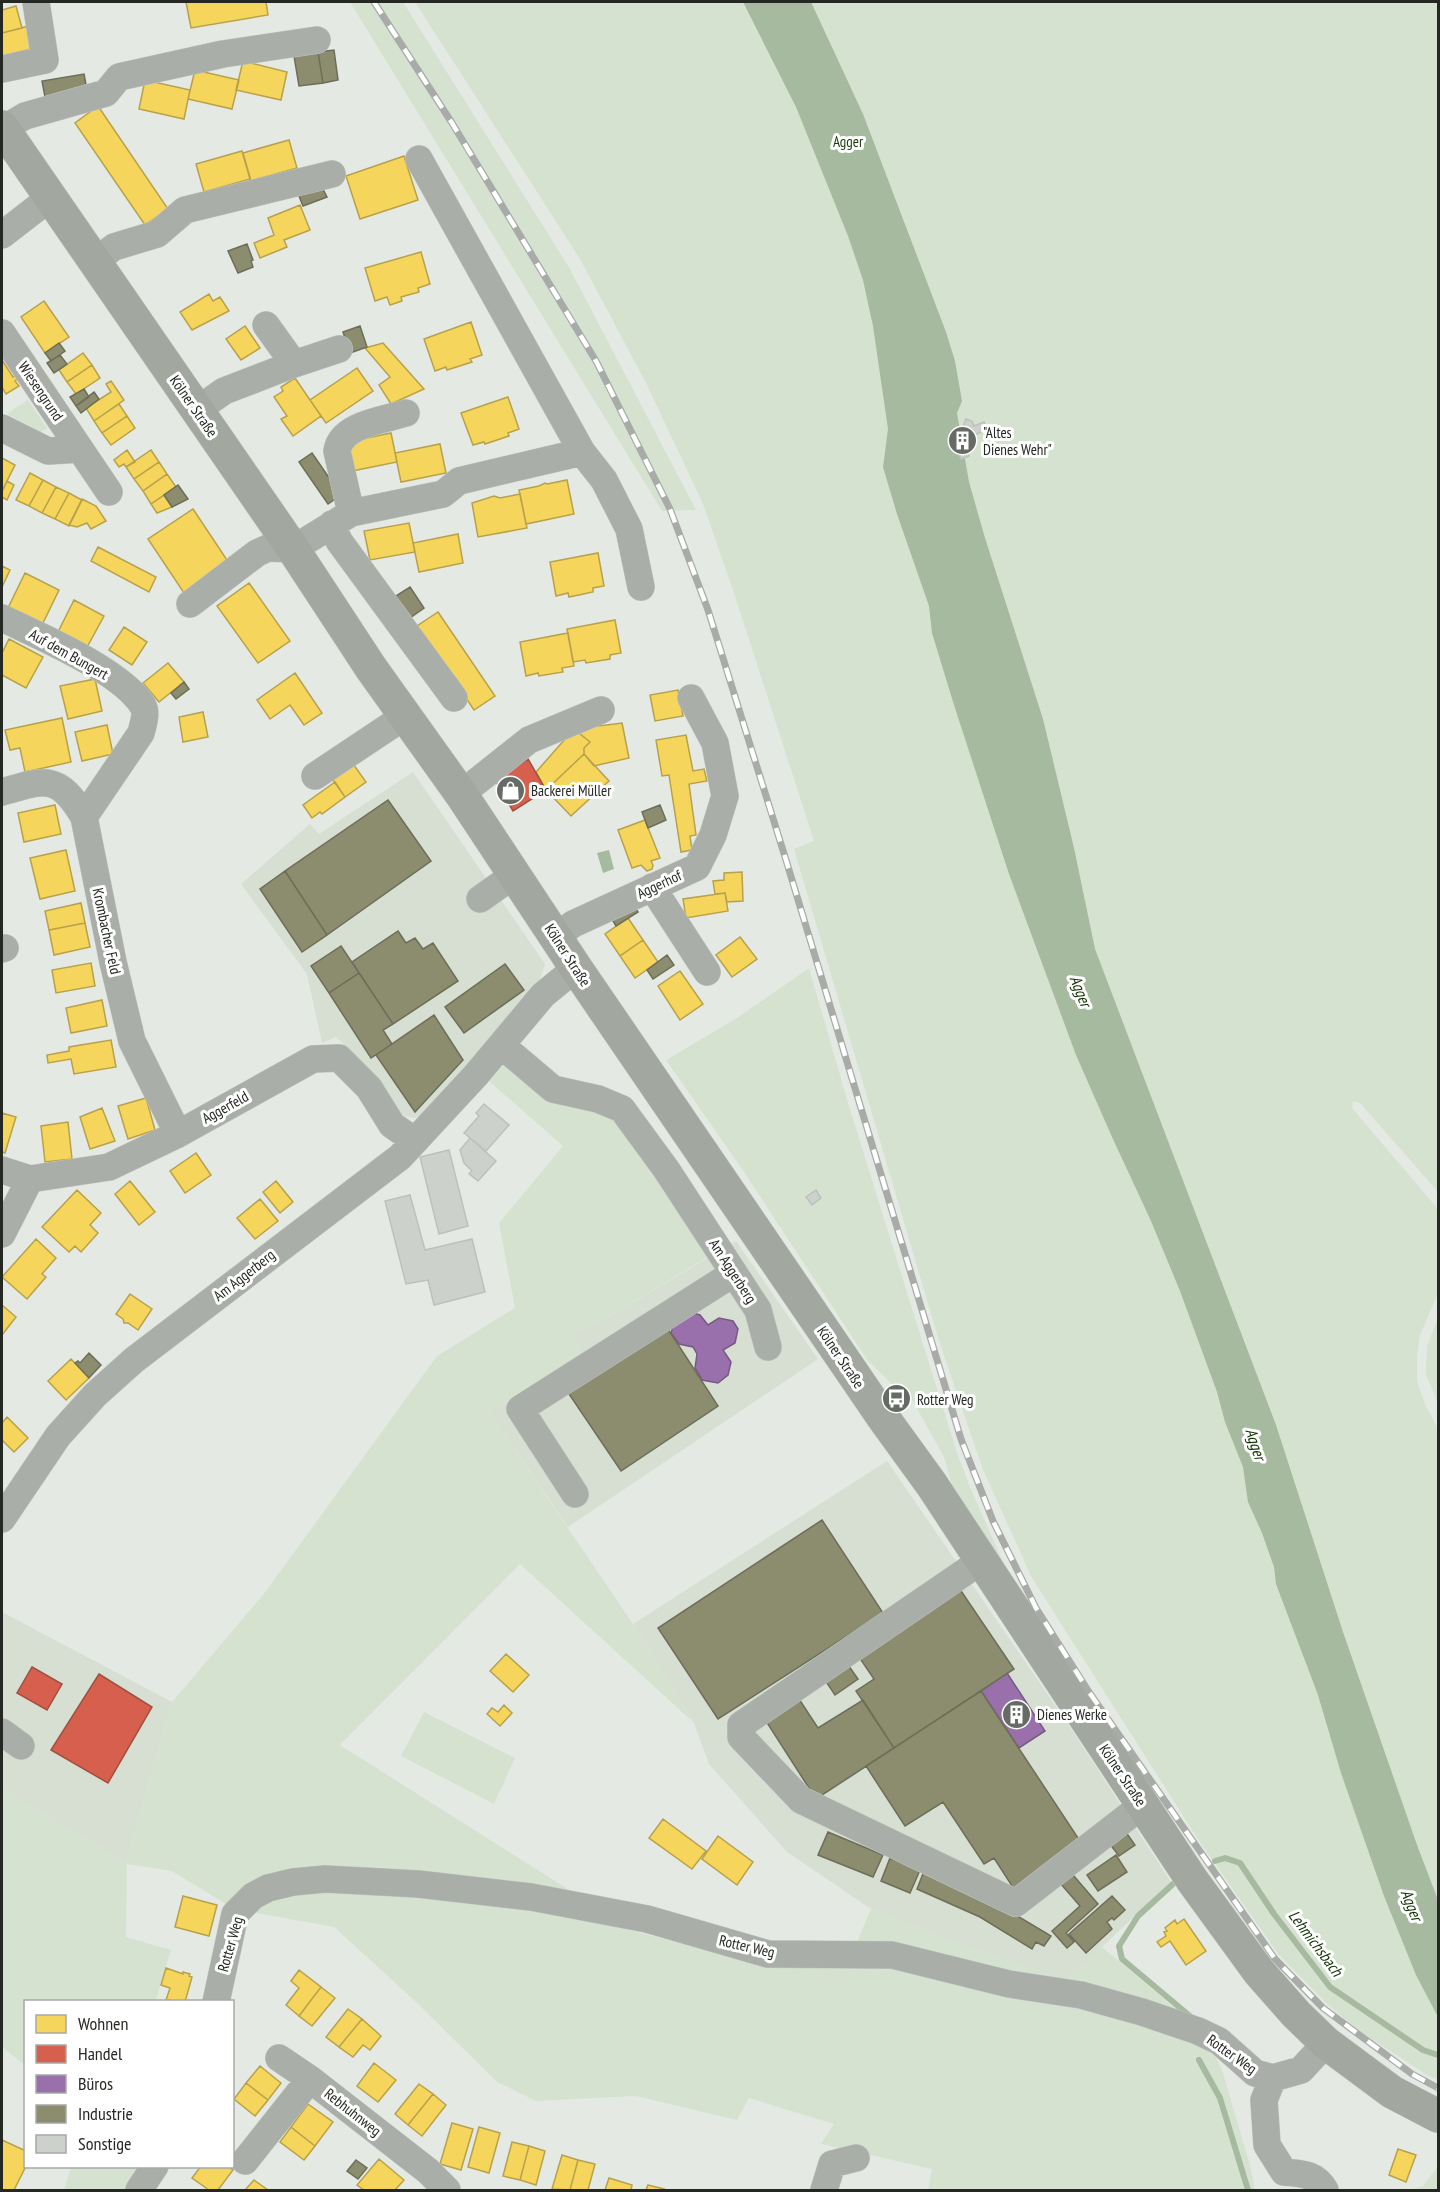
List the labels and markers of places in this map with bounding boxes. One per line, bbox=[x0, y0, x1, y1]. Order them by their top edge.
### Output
place label: "Altes Dienes Wehr" bbox=[983, 423, 1052, 459]
building icon: "Altes Dienes Wehr" bbox=[946, 425, 978, 457]
shop icon: Backerei Müller bbox=[494, 774, 526, 806]
place label: Backerei Müller bbox=[531, 781, 612, 800]
bus stop icon: Rotter Weg bbox=[880, 1383, 912, 1415]
place label: Rotter Weg bbox=[917, 1390, 974, 1409]
building icon: Dienes Werke bbox=[1000, 1698, 1032, 1730]
place label: Dienes Werke bbox=[1037, 1705, 1107, 1724]

